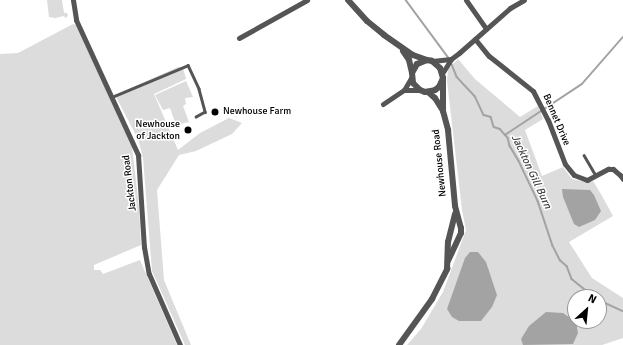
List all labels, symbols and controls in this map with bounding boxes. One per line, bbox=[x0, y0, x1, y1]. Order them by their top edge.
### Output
street label: Bennet Drive bbox=[540, 92, 572, 148]
place label: Newhouse Farm bbox=[223, 106, 291, 118]
marker: Newhouse Farm bbox=[210, 107, 220, 117]
place label: Newhouse of Jackton bbox=[136, 118, 180, 142]
marker: Newhouse of Jackton bbox=[183, 125, 193, 135]
street label: Newhouse Road bbox=[430, 129, 450, 197]
water label: Jackton Gill Burn bbox=[508, 133, 554, 211]
street label: Jackton Road bbox=[121, 154, 139, 212]
north arrow bbox=[567, 289, 607, 329]
text: N bbox=[586, 291, 599, 306]

